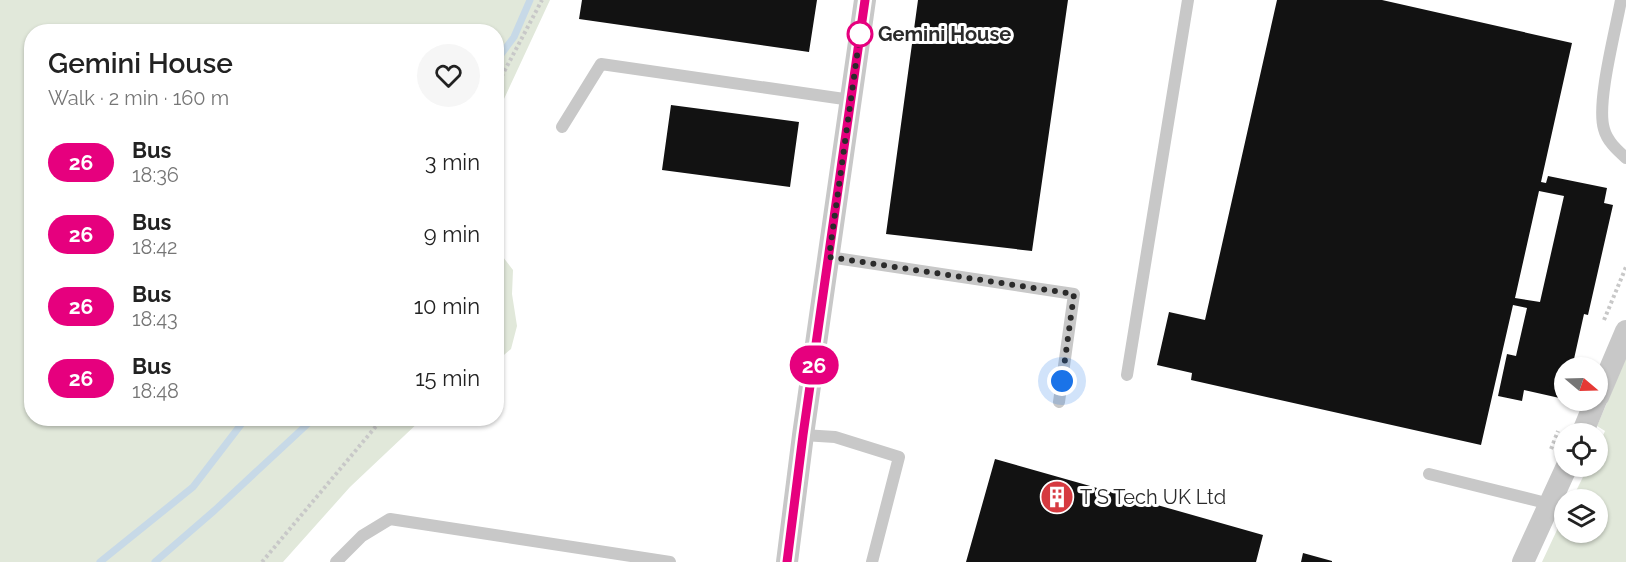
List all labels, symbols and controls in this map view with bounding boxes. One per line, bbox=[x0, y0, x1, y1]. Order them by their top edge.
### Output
marker: Gemini House bbox=[847, 21, 873, 47]
place label: Gemini House bbox=[878, 22, 1011, 46]
button: heart bbox=[417, 44, 480, 107]
text: Gemini House bbox=[48, 47, 233, 80]
text: Walk · 2 min · 160 m bbox=[48, 86, 229, 110]
text: Bus bbox=[132, 137, 171, 163]
text: 3 min bbox=[425, 149, 480, 175]
text: 26 bbox=[69, 150, 93, 175]
text: 18:36 bbox=[132, 163, 179, 187]
text: Bus bbox=[132, 209, 171, 235]
text: 9 min bbox=[424, 221, 480, 247]
text: 26 bbox=[69, 222, 93, 247]
text: 18:42 bbox=[132, 235, 178, 259]
text: Bus bbox=[132, 281, 171, 307]
text: 10 min bbox=[414, 293, 480, 319]
text: 26 bbox=[69, 294, 93, 319]
text: 18:43 bbox=[132, 307, 178, 331]
line badge: 26 bbox=[787, 346, 841, 385]
text: Bus bbox=[132, 353, 171, 379]
text: 26 bbox=[802, 353, 826, 378]
north arrow bbox=[1554, 357, 1608, 411]
map controls bbox=[1554, 357, 1608, 543]
text: 15 min bbox=[415, 365, 480, 391]
text: 26 bbox=[69, 366, 93, 391]
your location bbox=[1047, 366, 1077, 396]
text: 18:48 bbox=[132, 379, 179, 403]
button: locate bbox=[1554, 423, 1608, 477]
building icon: T S Tech UK Ltd bbox=[1039, 479, 1075, 515]
place label: T S Tech UK Ltd bbox=[1080, 485, 1226, 509]
button: layers bbox=[1554, 489, 1608, 543]

